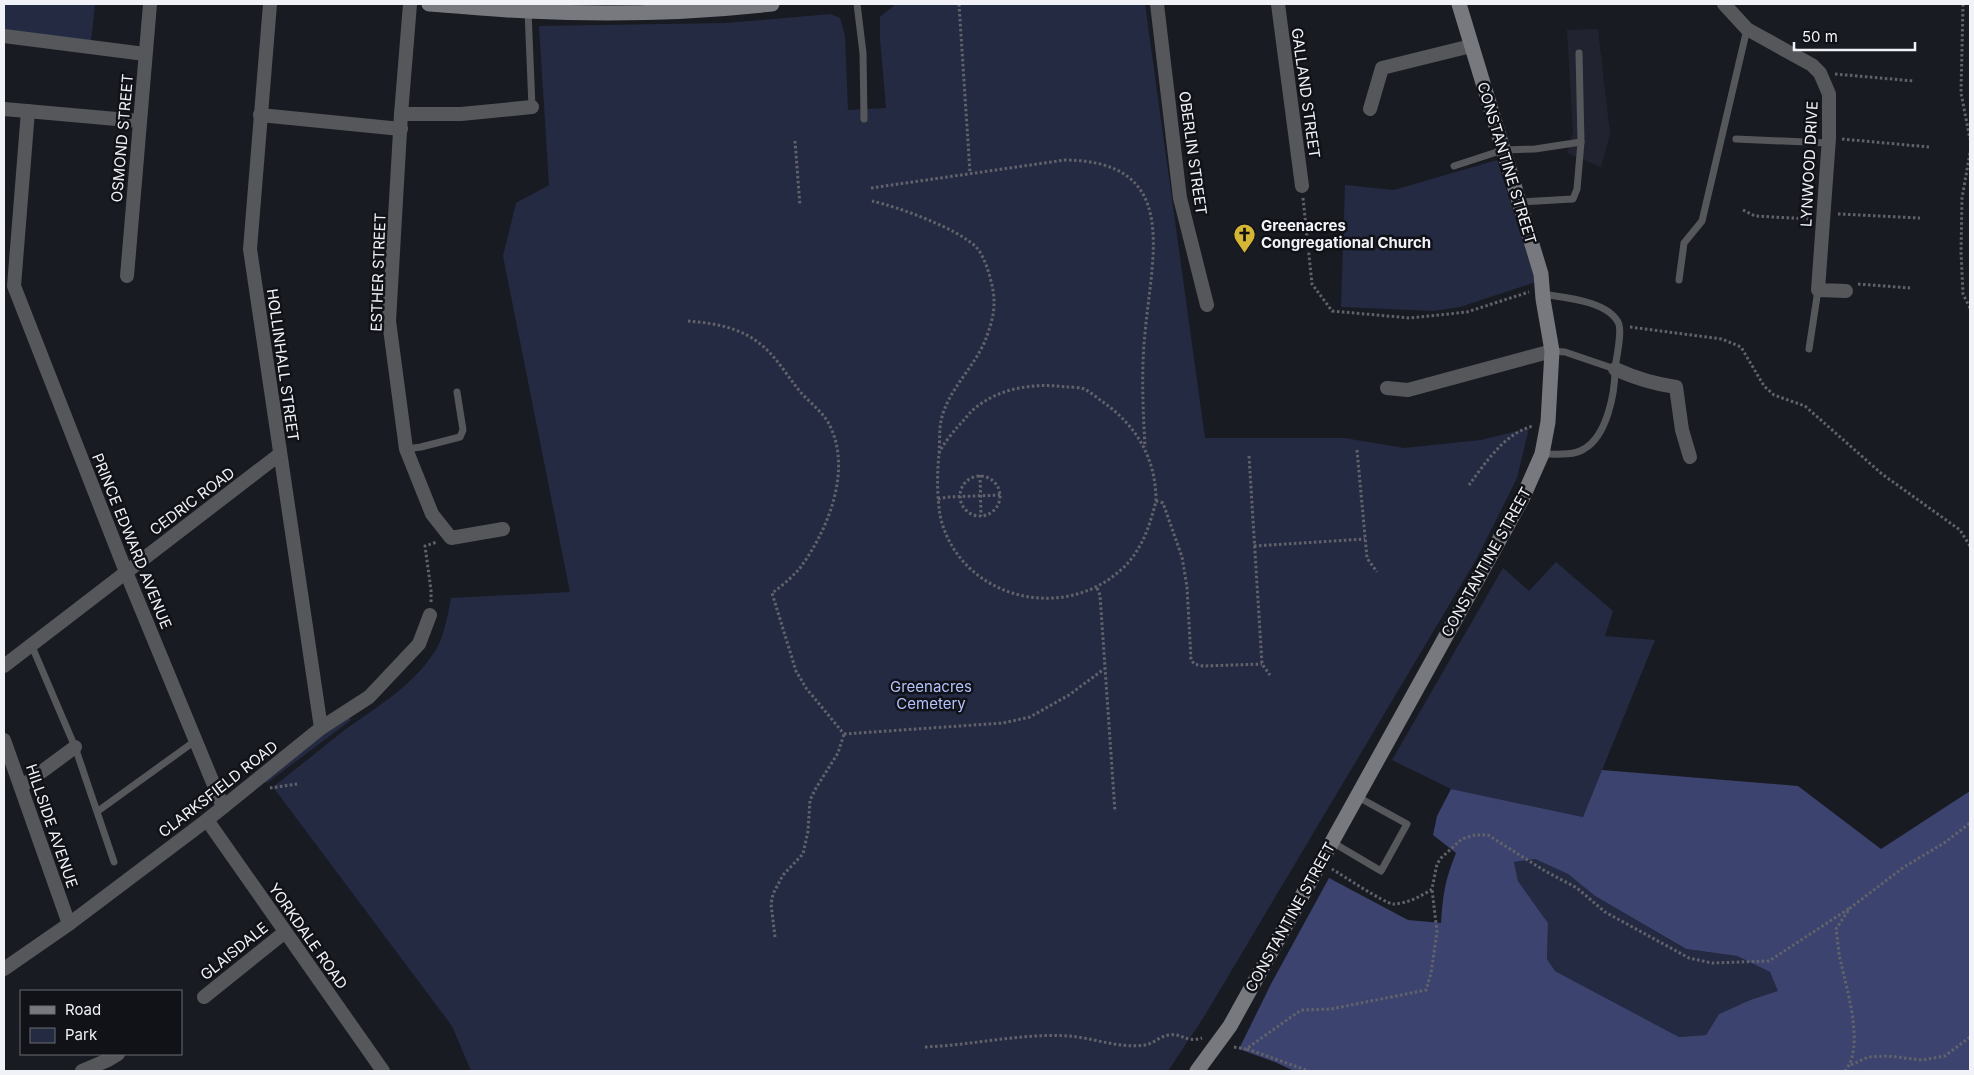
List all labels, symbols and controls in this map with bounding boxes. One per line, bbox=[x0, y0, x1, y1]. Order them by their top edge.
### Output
scale bar bbox=[1794, 20, 1915, 52]
street label: GALLAND STREET bbox=[1287, 27, 1325, 159]
text: 50 m bbox=[1802, 27, 1838, 46]
street label: OSMOND STREET bbox=[107, 73, 137, 203]
street label: CONSTANTINE STREET bbox=[1473, 80, 1541, 246]
street label: OBERLIN STREET bbox=[1175, 90, 1211, 216]
street label: LYNWOOD DRIVE bbox=[1796, 101, 1822, 227]
street label: ESTHER STREET bbox=[366, 212, 390, 332]
place label: Greenacres Congregational Church bbox=[1261, 216, 1431, 252]
church icon: Greenacres Congregational Church bbox=[1233, 222, 1257, 253]
street label: HOLLINHALL STREET bbox=[263, 287, 303, 443]
street label: PRINCE EDWARD AVENUE bbox=[88, 450, 176, 632]
street label: CEDRIC ROAD bbox=[146, 463, 238, 539]
street label: CONSTANTINE STREET bbox=[1437, 484, 1535, 640]
park label: Greenacres Cemetery bbox=[890, 677, 972, 713]
street label: CLARKSFIELD ROAD bbox=[155, 737, 281, 841]
street label: HILLSIDE AVENUE bbox=[22, 761, 82, 891]
street label: CONSTANTINE STREET bbox=[1241, 839, 1339, 995]
street label: YORKDALE ROAD bbox=[264, 879, 352, 993]
street label: GLAISDALE bbox=[196, 918, 272, 984]
legend bbox=[20, 990, 182, 1055]
text: Road bbox=[65, 1000, 101, 1019]
text: Park bbox=[65, 1025, 98, 1044]

